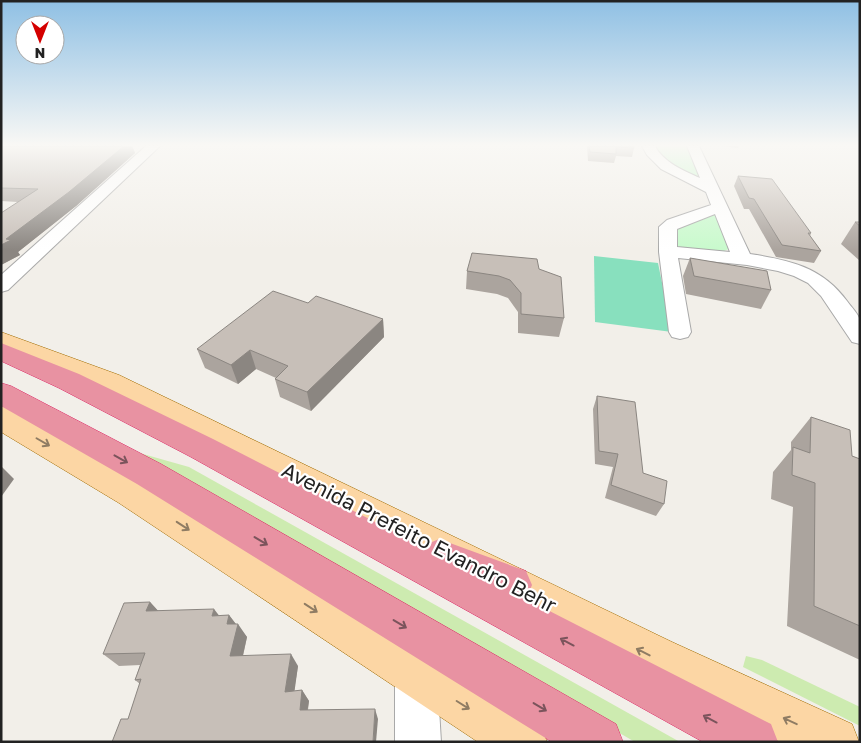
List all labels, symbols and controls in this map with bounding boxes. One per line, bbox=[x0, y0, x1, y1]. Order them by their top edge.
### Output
north arrow bbox=[15, 15, 65, 65]
text: N bbox=[35, 45, 45, 62]
one-way arrow bbox=[36, 437, 50, 447]
one-way arrow bbox=[113, 454, 127, 464]
street label: Avenida Prefeito Evandro Behr bbox=[278, 456, 561, 618]
one-way arrow bbox=[175, 521, 189, 531]
one-way arrow bbox=[253, 536, 267, 546]
one-way arrow bbox=[304, 603, 318, 614]
one-way arrow bbox=[393, 620, 407, 630]
one-way arrow bbox=[560, 637, 574, 647]
one-way arrow bbox=[636, 647, 651, 656]
one-way arrow bbox=[455, 700, 469, 710]
one-way arrow bbox=[533, 703, 547, 713]
one-way arrow bbox=[703, 714, 718, 723]
one-way arrow bbox=[783, 716, 798, 725]

